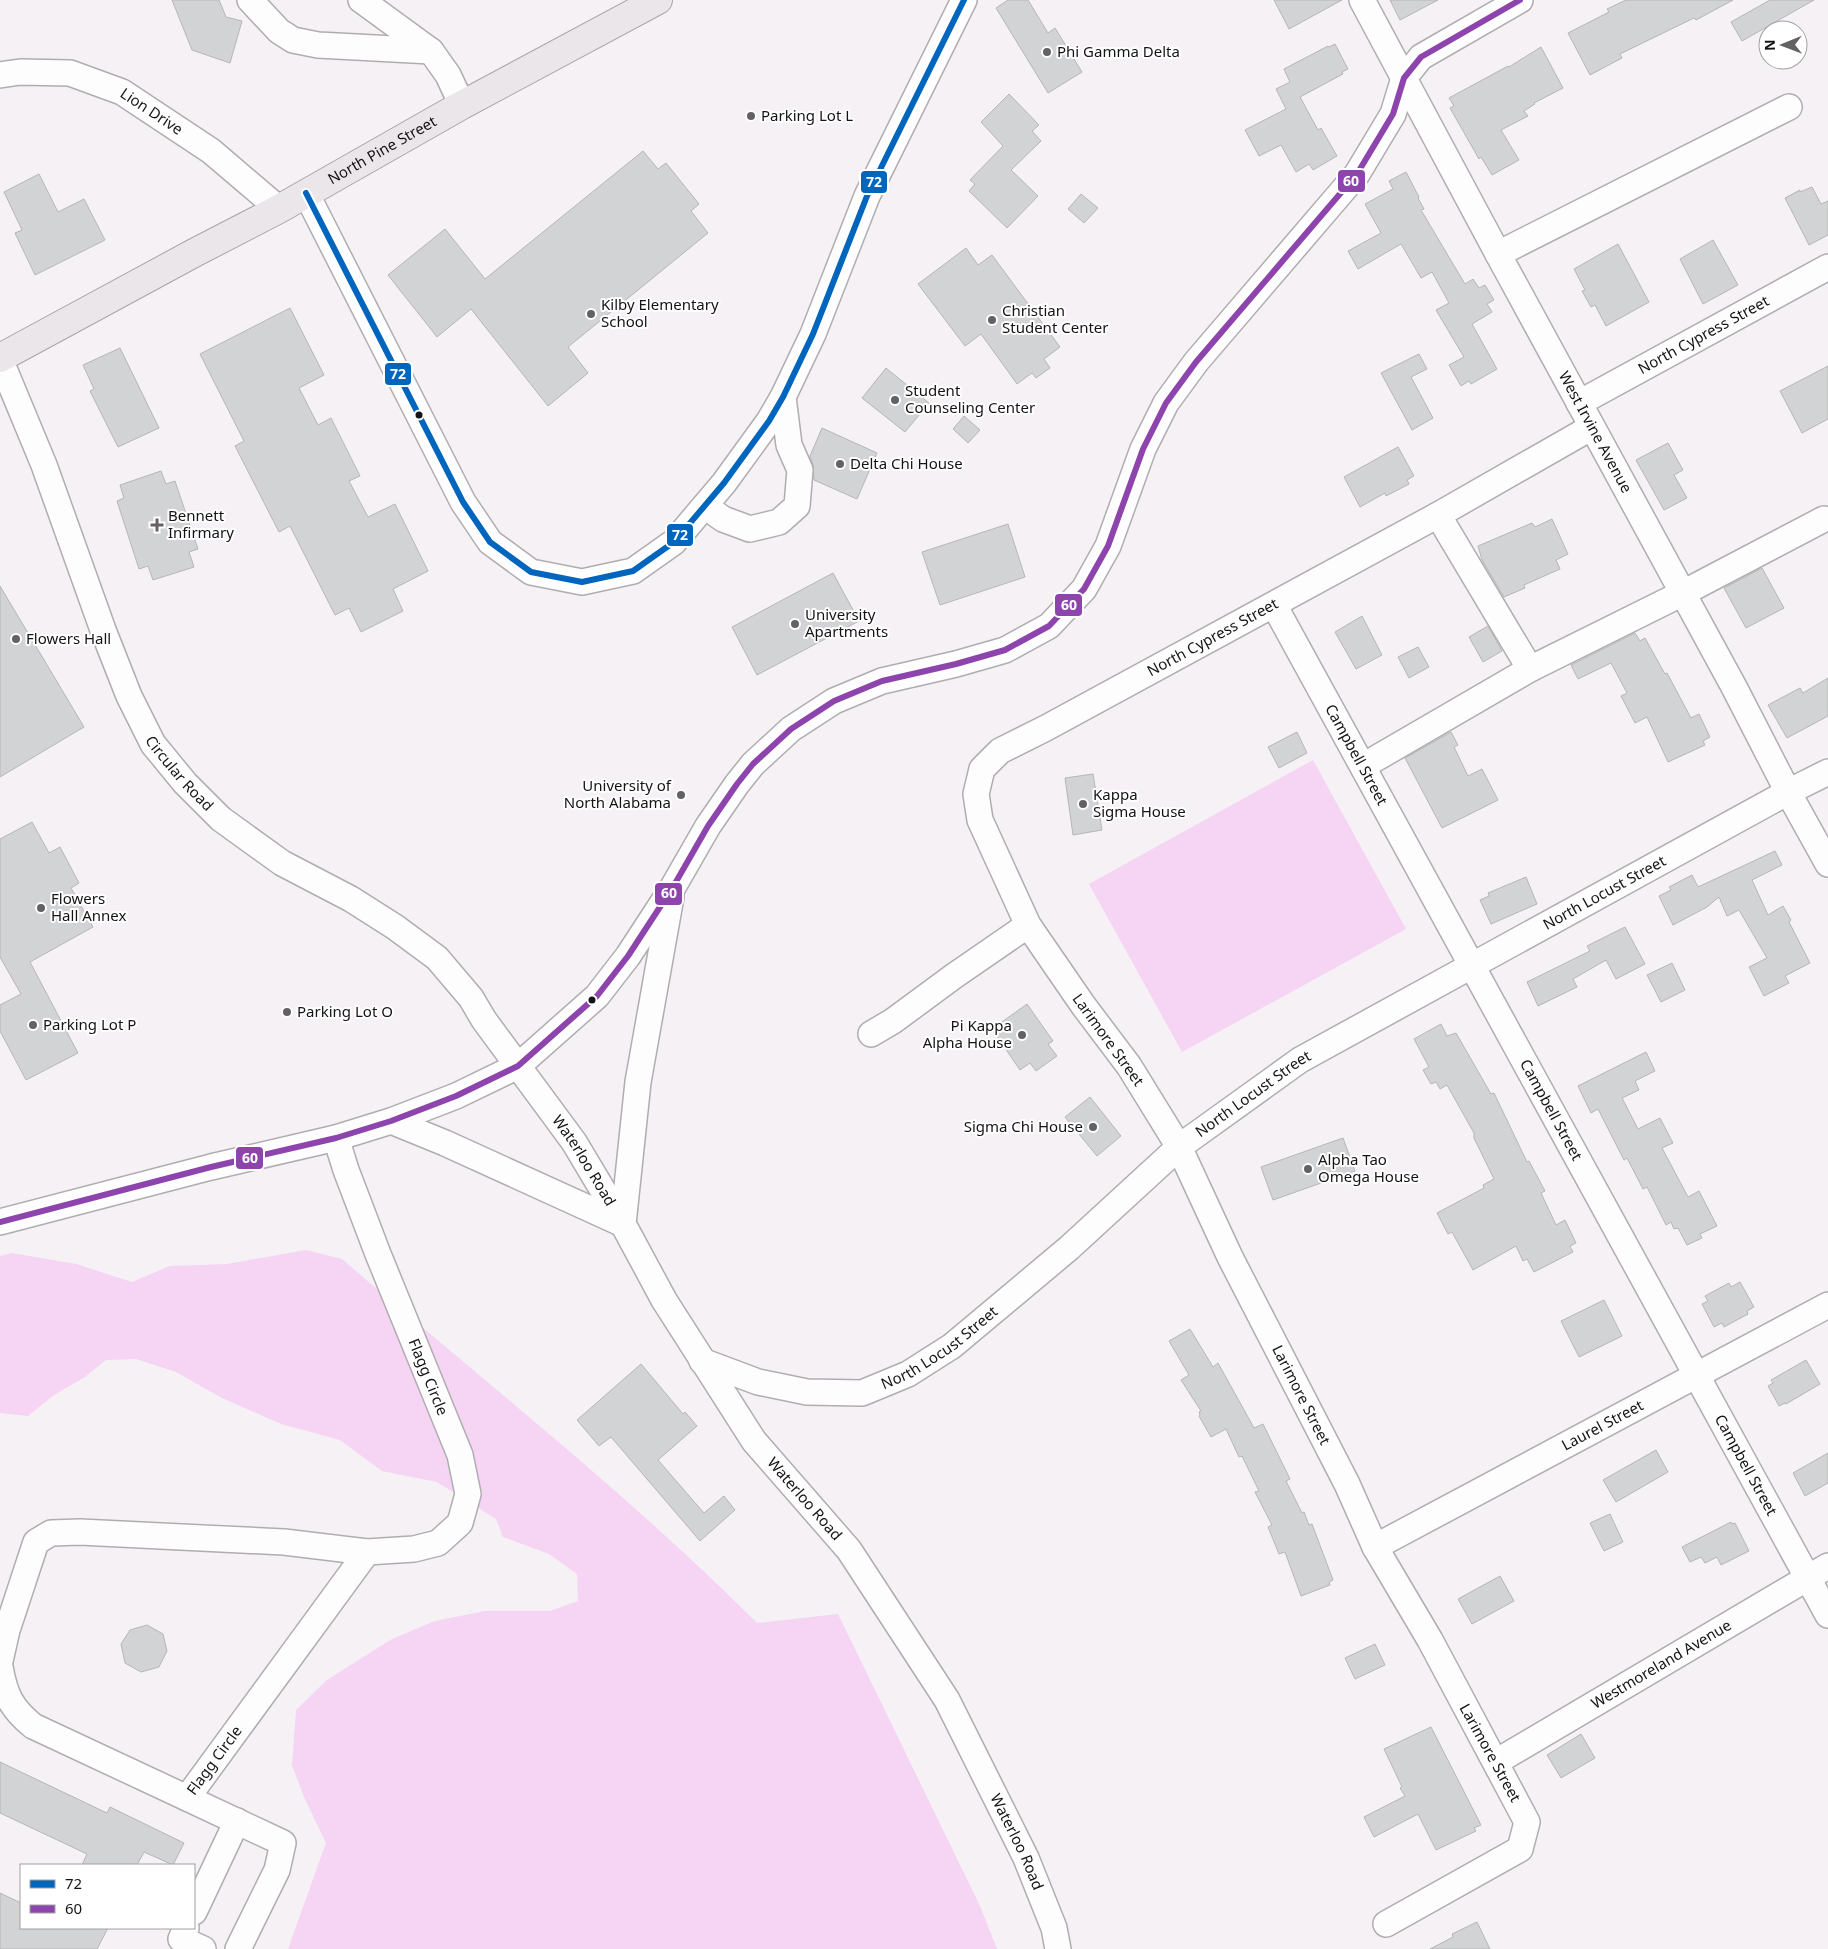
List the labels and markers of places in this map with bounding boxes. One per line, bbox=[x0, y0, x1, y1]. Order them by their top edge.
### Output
place label: Phi Gamma Delta bbox=[1057, 41, 1180, 61]
marker: Phi Gamma Delta bbox=[1041, 46, 1053, 58]
place label: Parking Lot L bbox=[761, 105, 853, 125]
marker: Parking Lot L bbox=[745, 110, 757, 122]
place label: Kilby Elementary School bbox=[601, 294, 719, 331]
place label: Christian Student Center bbox=[1002, 300, 1108, 337]
marker: Kilby Elementary School bbox=[585, 308, 597, 320]
marker: Christian Student Center bbox=[986, 314, 998, 326]
place label: Student Counseling Center bbox=[905, 380, 1035, 417]
marker: Student Counseling Center bbox=[889, 394, 901, 406]
unlabelled marker bbox=[414, 410, 424, 420]
place label: Delta Chi House bbox=[850, 453, 963, 473]
marker: Delta Chi House bbox=[834, 458, 846, 470]
place label: Bennett Infirmary bbox=[168, 505, 234, 542]
marker: Bennett Infirmary bbox=[150, 518, 164, 532]
place label: University Apartments bbox=[805, 604, 888, 641]
marker: University Apartments bbox=[789, 618, 801, 630]
place label: Flowers Hall bbox=[26, 628, 111, 648]
marker: Flowers Hall bbox=[10, 633, 22, 645]
place label: University of North Alabama bbox=[564, 775, 672, 812]
place label: Kappa Sigma House bbox=[1093, 784, 1186, 821]
marker: University of North Alabama bbox=[675, 789, 687, 801]
marker: Kappa Sigma House bbox=[1077, 798, 1089, 810]
place label: Flowers Hall Annex bbox=[51, 888, 126, 925]
marker: Flowers Hall Annex bbox=[35, 902, 47, 914]
unlabelled marker bbox=[587, 995, 597, 1005]
place label: Parking Lot O bbox=[297, 1001, 393, 1021]
marker: Parking Lot O bbox=[281, 1006, 293, 1018]
place label: Parking Lot P bbox=[43, 1014, 136, 1034]
place label: Pi Kappa Alpha House bbox=[923, 1015, 1012, 1052]
marker: Parking Lot P bbox=[27, 1019, 39, 1031]
marker: Pi Kappa Alpha House bbox=[1016, 1029, 1028, 1041]
place label: Sigma Chi House bbox=[964, 1116, 1083, 1136]
marker: Sigma Chi House bbox=[1087, 1121, 1099, 1133]
place label: Alpha Tao Omega House bbox=[1318, 1149, 1419, 1186]
marker: Alpha Tao Omega House bbox=[1302, 1163, 1314, 1175]

